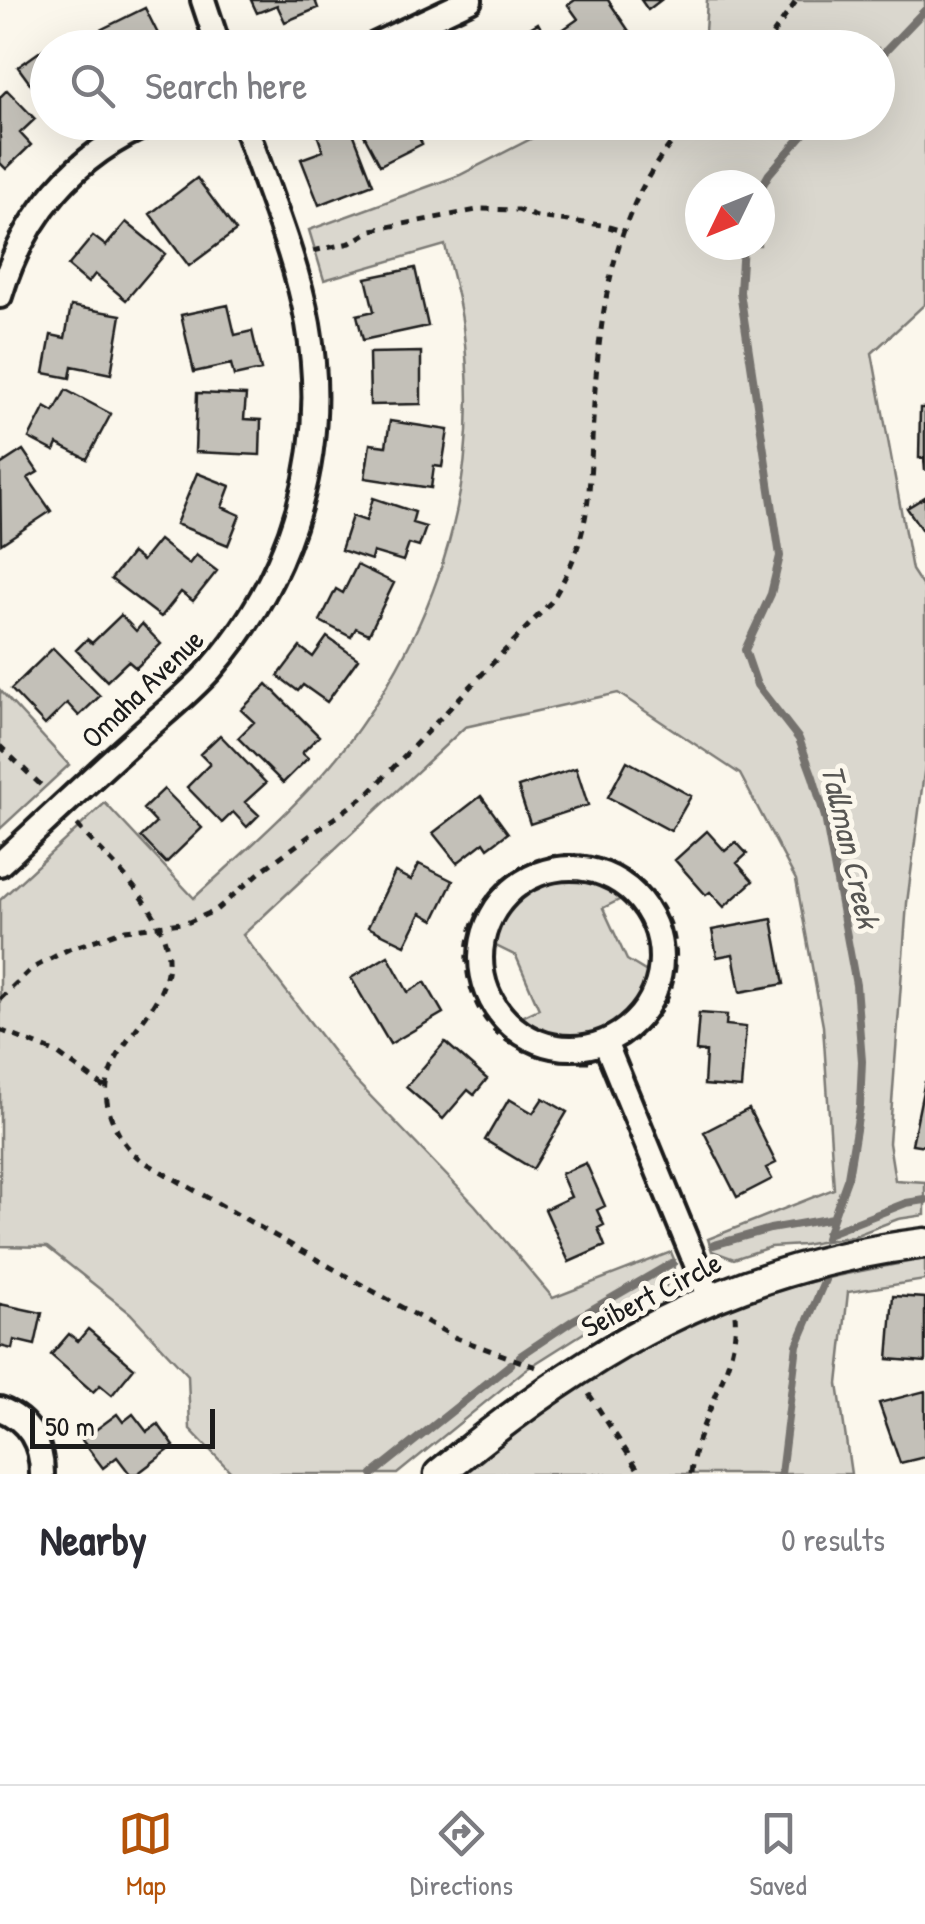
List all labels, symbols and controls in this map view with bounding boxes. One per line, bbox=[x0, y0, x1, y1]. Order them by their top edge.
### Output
search box bbox=[30, 30, 895, 140]
icon: search bbox=[65, 58, 120, 113]
text: Search here bbox=[145, 59, 307, 111]
north arrow bbox=[685, 170, 775, 260]
street label: Omaha Avenue bbox=[72, 619, 212, 757]
water label: Tallman Creek bbox=[811, 760, 891, 934]
street label: Seibert Circle bbox=[574, 1242, 728, 1346]
scale bar bbox=[30, 1404, 215, 1448]
text: 50 m bbox=[45, 1407, 95, 1445]
text: Nearby bbox=[40, 1511, 147, 1568]
text: 0 results bbox=[781, 1518, 885, 1561]
tab: Map bbox=[118, 1806, 173, 1904]
tab: Directions bbox=[410, 1806, 513, 1904]
tab: Saved bbox=[750, 1806, 807, 1904]

